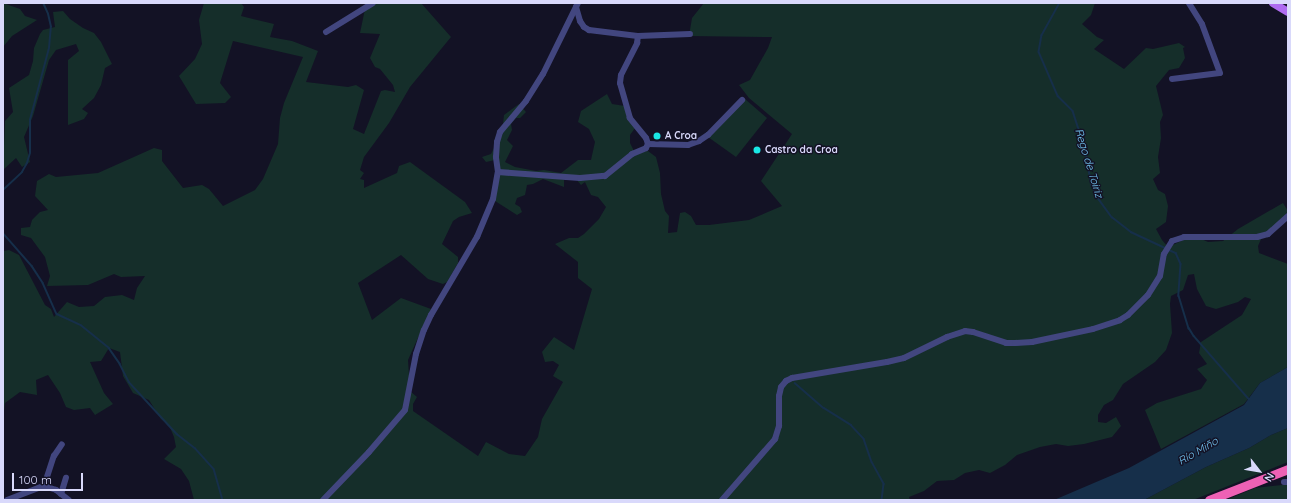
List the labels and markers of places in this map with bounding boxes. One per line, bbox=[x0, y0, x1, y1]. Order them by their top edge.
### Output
place label: A Croa bbox=[665, 130, 697, 142]
marker: A Croa bbox=[652, 131, 662, 141]
place label: Castro da Croa bbox=[765, 144, 838, 156]
marker: Castro da Croa bbox=[752, 145, 762, 155]

